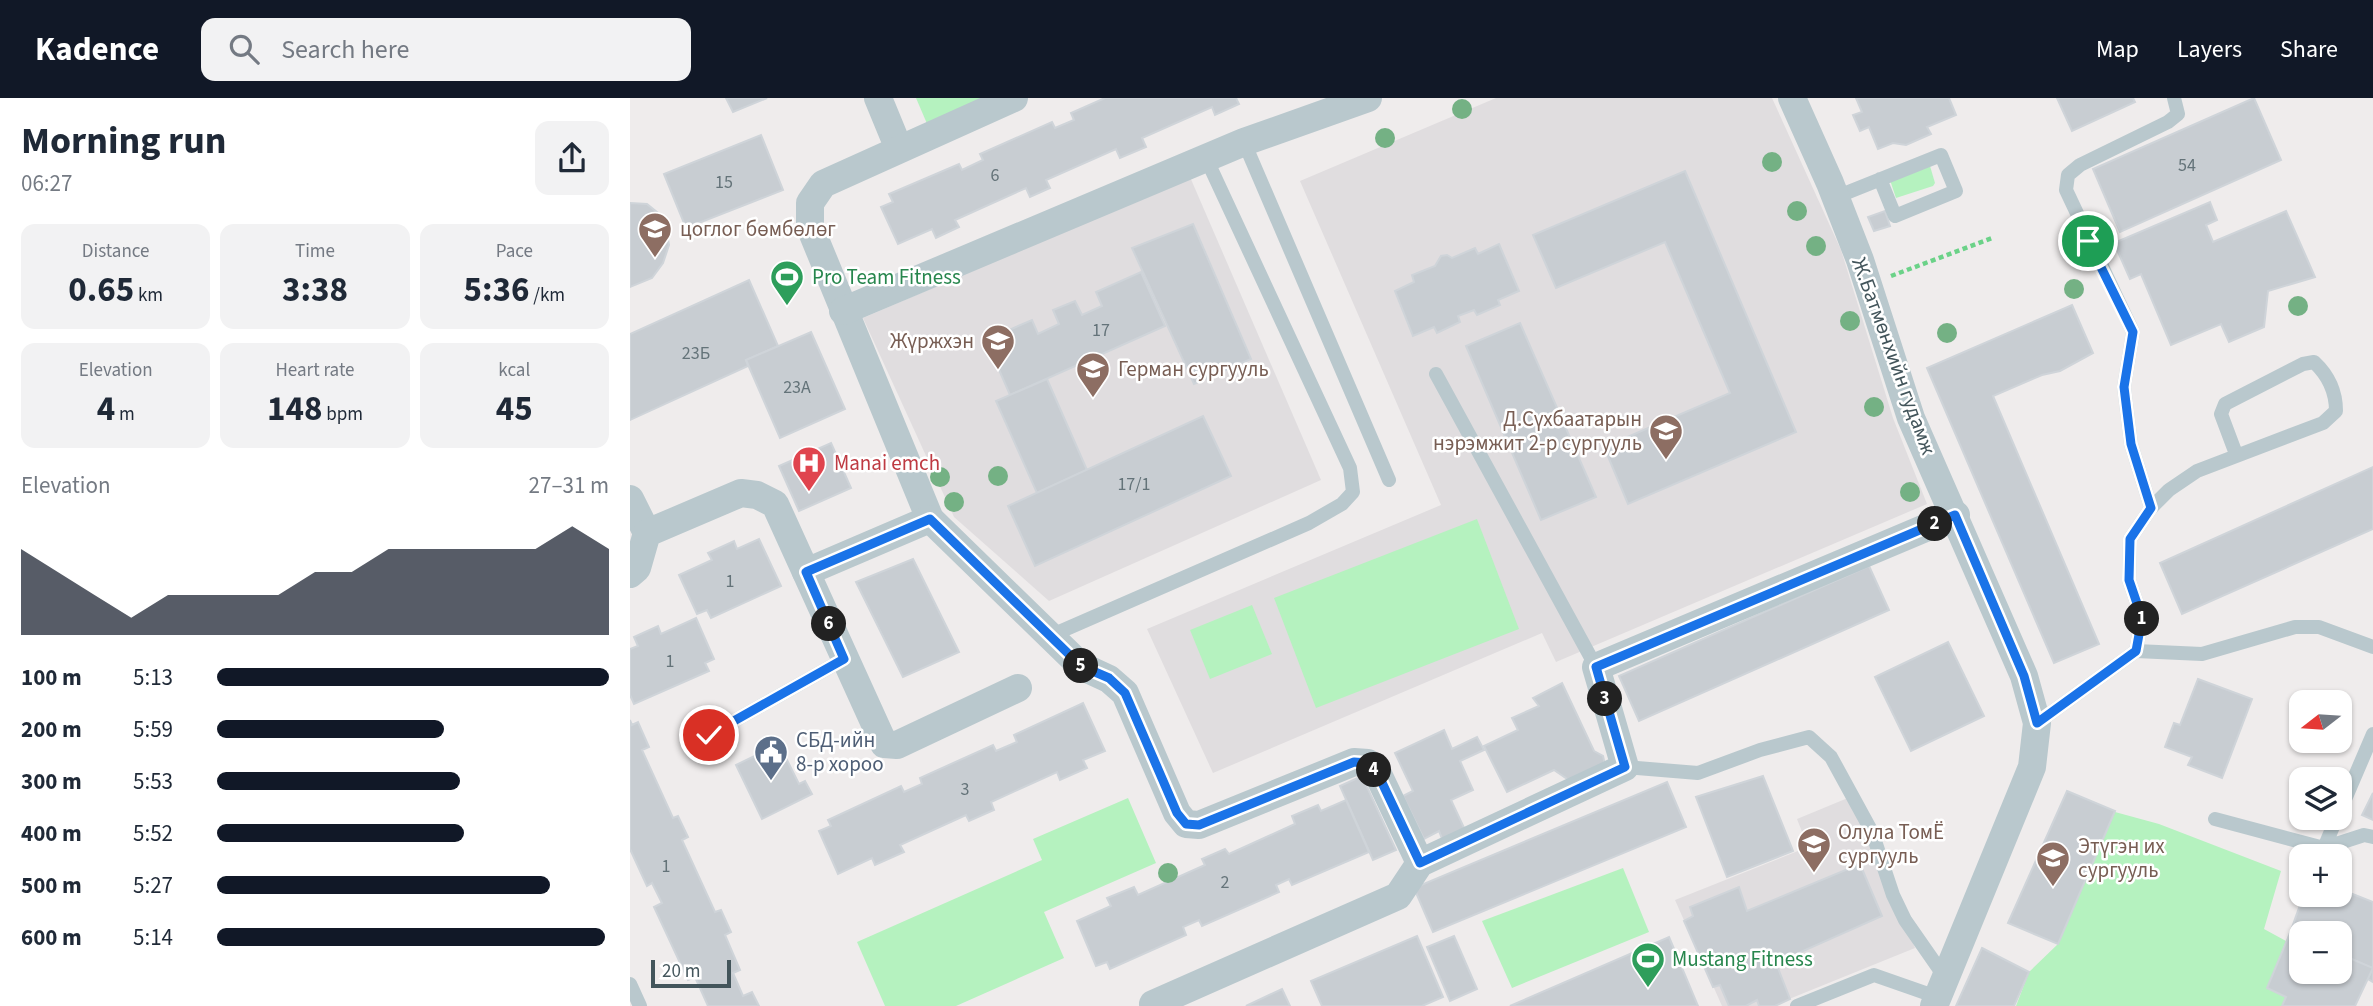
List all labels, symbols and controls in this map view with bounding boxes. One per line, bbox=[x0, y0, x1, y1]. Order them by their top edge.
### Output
search box bbox=[201, 18, 691, 81]
text: Kadence bbox=[35, 26, 159, 73]
icon: search bbox=[225, 30, 263, 68]
text: Search here bbox=[281, 31, 409, 68]
text: Map bbox=[2096, 32, 2139, 67]
text: Layers bbox=[2177, 32, 2242, 67]
text: Share bbox=[2280, 32, 2338, 67]
text: Morning run bbox=[21, 114, 226, 168]
button: share bbox=[535, 121, 609, 195]
house number: 54 bbox=[2178, 153, 2196, 178]
house number: 6 bbox=[991, 163, 1000, 188]
text: 06:27 bbox=[21, 167, 72, 200]
house number: 15 bbox=[715, 170, 733, 195]
school or university icon: цоглог бөмбөлөг bbox=[636, 210, 674, 259]
pin bbox=[2058, 211, 2118, 271]
place label: цоглог бөмбөлөг bbox=[680, 214, 836, 244]
icon: arrive bbox=[2069, 222, 2107, 260]
text: Distance bbox=[82, 238, 149, 265]
text: Time bbox=[295, 238, 335, 265]
text: Pace bbox=[496, 238, 533, 265]
street label: Ж.Батмөнхийн гудамж bbox=[1844, 253, 1944, 459]
sports icon: Pro Team Fitness bbox=[768, 258, 806, 307]
place label: Pro Team Fitness bbox=[812, 262, 961, 292]
text: 0.65 bbox=[68, 265, 134, 315]
text: 3:38 bbox=[282, 265, 348, 315]
text: 5:36 bbox=[464, 265, 529, 315]
text: km bbox=[134, 282, 163, 309]
text: /km bbox=[529, 282, 565, 309]
house number: 17 bbox=[1092, 318, 1110, 343]
school or university icon: Жүржхэн bbox=[979, 322, 1017, 371]
place label: Жүржхэн bbox=[890, 326, 974, 356]
house number: 23Б bbox=[682, 341, 710, 366]
school or university icon: Герман сургууль bbox=[1074, 350, 1112, 399]
place label: Герман сургууль bbox=[1118, 354, 1269, 384]
text: Elevation bbox=[79, 357, 153, 384]
text: Heart rate bbox=[275, 357, 354, 384]
text: kcal bbox=[498, 357, 530, 384]
house number: 23А bbox=[783, 375, 811, 400]
text: 4 bbox=[97, 384, 115, 434]
text: 148 bbox=[267, 384, 322, 434]
text: 45 bbox=[496, 384, 533, 434]
text: m bbox=[115, 401, 135, 428]
text: bpm bbox=[322, 401, 363, 428]
place label: Д.Сүхбаатарын нэрэмжит 2-р сургууль bbox=[1433, 404, 1642, 458]
school or university icon: Д.Сүхбаатарын нэрэмжит 2-р сургууль bbox=[1647, 412, 1685, 461]
hospital icon: Manai emch bbox=[790, 444, 828, 493]
place label: Manai emch bbox=[834, 448, 940, 478]
text: Elevation bbox=[21, 469, 111, 502]
text: 27–31 m bbox=[529, 469, 609, 502]
house number: 17/1 bbox=[1117, 472, 1151, 497]
pin: 2 bbox=[1918, 506, 1952, 542]
text: 2 bbox=[1929, 510, 1940, 537]
house number: 1 bbox=[726, 569, 734, 594]
pin: 1 bbox=[2124, 602, 2160, 636]
text: 1 bbox=[2136, 605, 2147, 632]
pin: 6 bbox=[812, 606, 846, 642]
text: 6 bbox=[823, 610, 834, 637]
pin: 5 bbox=[1064, 648, 1098, 684]
house number: 1 bbox=[666, 649, 674, 674]
text: 5 bbox=[1075, 652, 1086, 679]
text: 100 m bbox=[21, 661, 82, 694]
text: 5:13 bbox=[133, 661, 173, 694]
pin: 3 bbox=[1588, 682, 1622, 716]
text: 3 bbox=[1599, 685, 1610, 712]
north arrow bbox=[2289, 690, 2352, 752]
map controls bbox=[2289, 690, 2352, 984]
pin bbox=[679, 705, 739, 765]
text: 200 m bbox=[21, 713, 82, 746]
text: 5:59 bbox=[133, 713, 173, 746]
icon: check bbox=[690, 716, 728, 754]
place label: СБД-ийн 8-р хороо bbox=[796, 725, 884, 779]
public building icon: СБД-ийн 8-р хороо bbox=[752, 733, 790, 782]
pin: 4 bbox=[1356, 752, 1392, 788]
text: 4 bbox=[1368, 756, 1379, 783]
text: 300 m bbox=[21, 765, 82, 798]
text: 5:53 bbox=[133, 765, 173, 798]
button: layers bbox=[2289, 767, 2352, 830]
house number: 3 bbox=[961, 777, 970, 802]
text: 400 m bbox=[21, 817, 82, 850]
text: 5:52 bbox=[133, 817, 173, 850]
place label: Олула ТомЁ сургууль bbox=[1838, 817, 1944, 871]
school or university icon: Олула ТомЁ сургууль bbox=[1795, 825, 1833, 874]
place label: Этүгэн их сургууль bbox=[2078, 831, 2165, 885]
school or university icon: Этүгэн их сургууль bbox=[2034, 839, 2072, 888]
button: + bbox=[2289, 844, 2352, 907]
house number: 1 bbox=[662, 854, 670, 879]
text: 500 m bbox=[21, 869, 82, 902]
text: 5:27 bbox=[133, 869, 173, 902]
house number: 2 bbox=[1221, 870, 1230, 895]
text: 600 m bbox=[21, 921, 82, 954]
text: 5:14 bbox=[133, 921, 173, 954]
button: − bbox=[2289, 921, 2352, 984]
sports icon: Mustang Fitness bbox=[1629, 940, 1667, 989]
place label: Mustang Fitness bbox=[1672, 944, 1813, 974]
scale bar bbox=[651, 957, 732, 989]
text: 20 m bbox=[662, 958, 700, 985]

